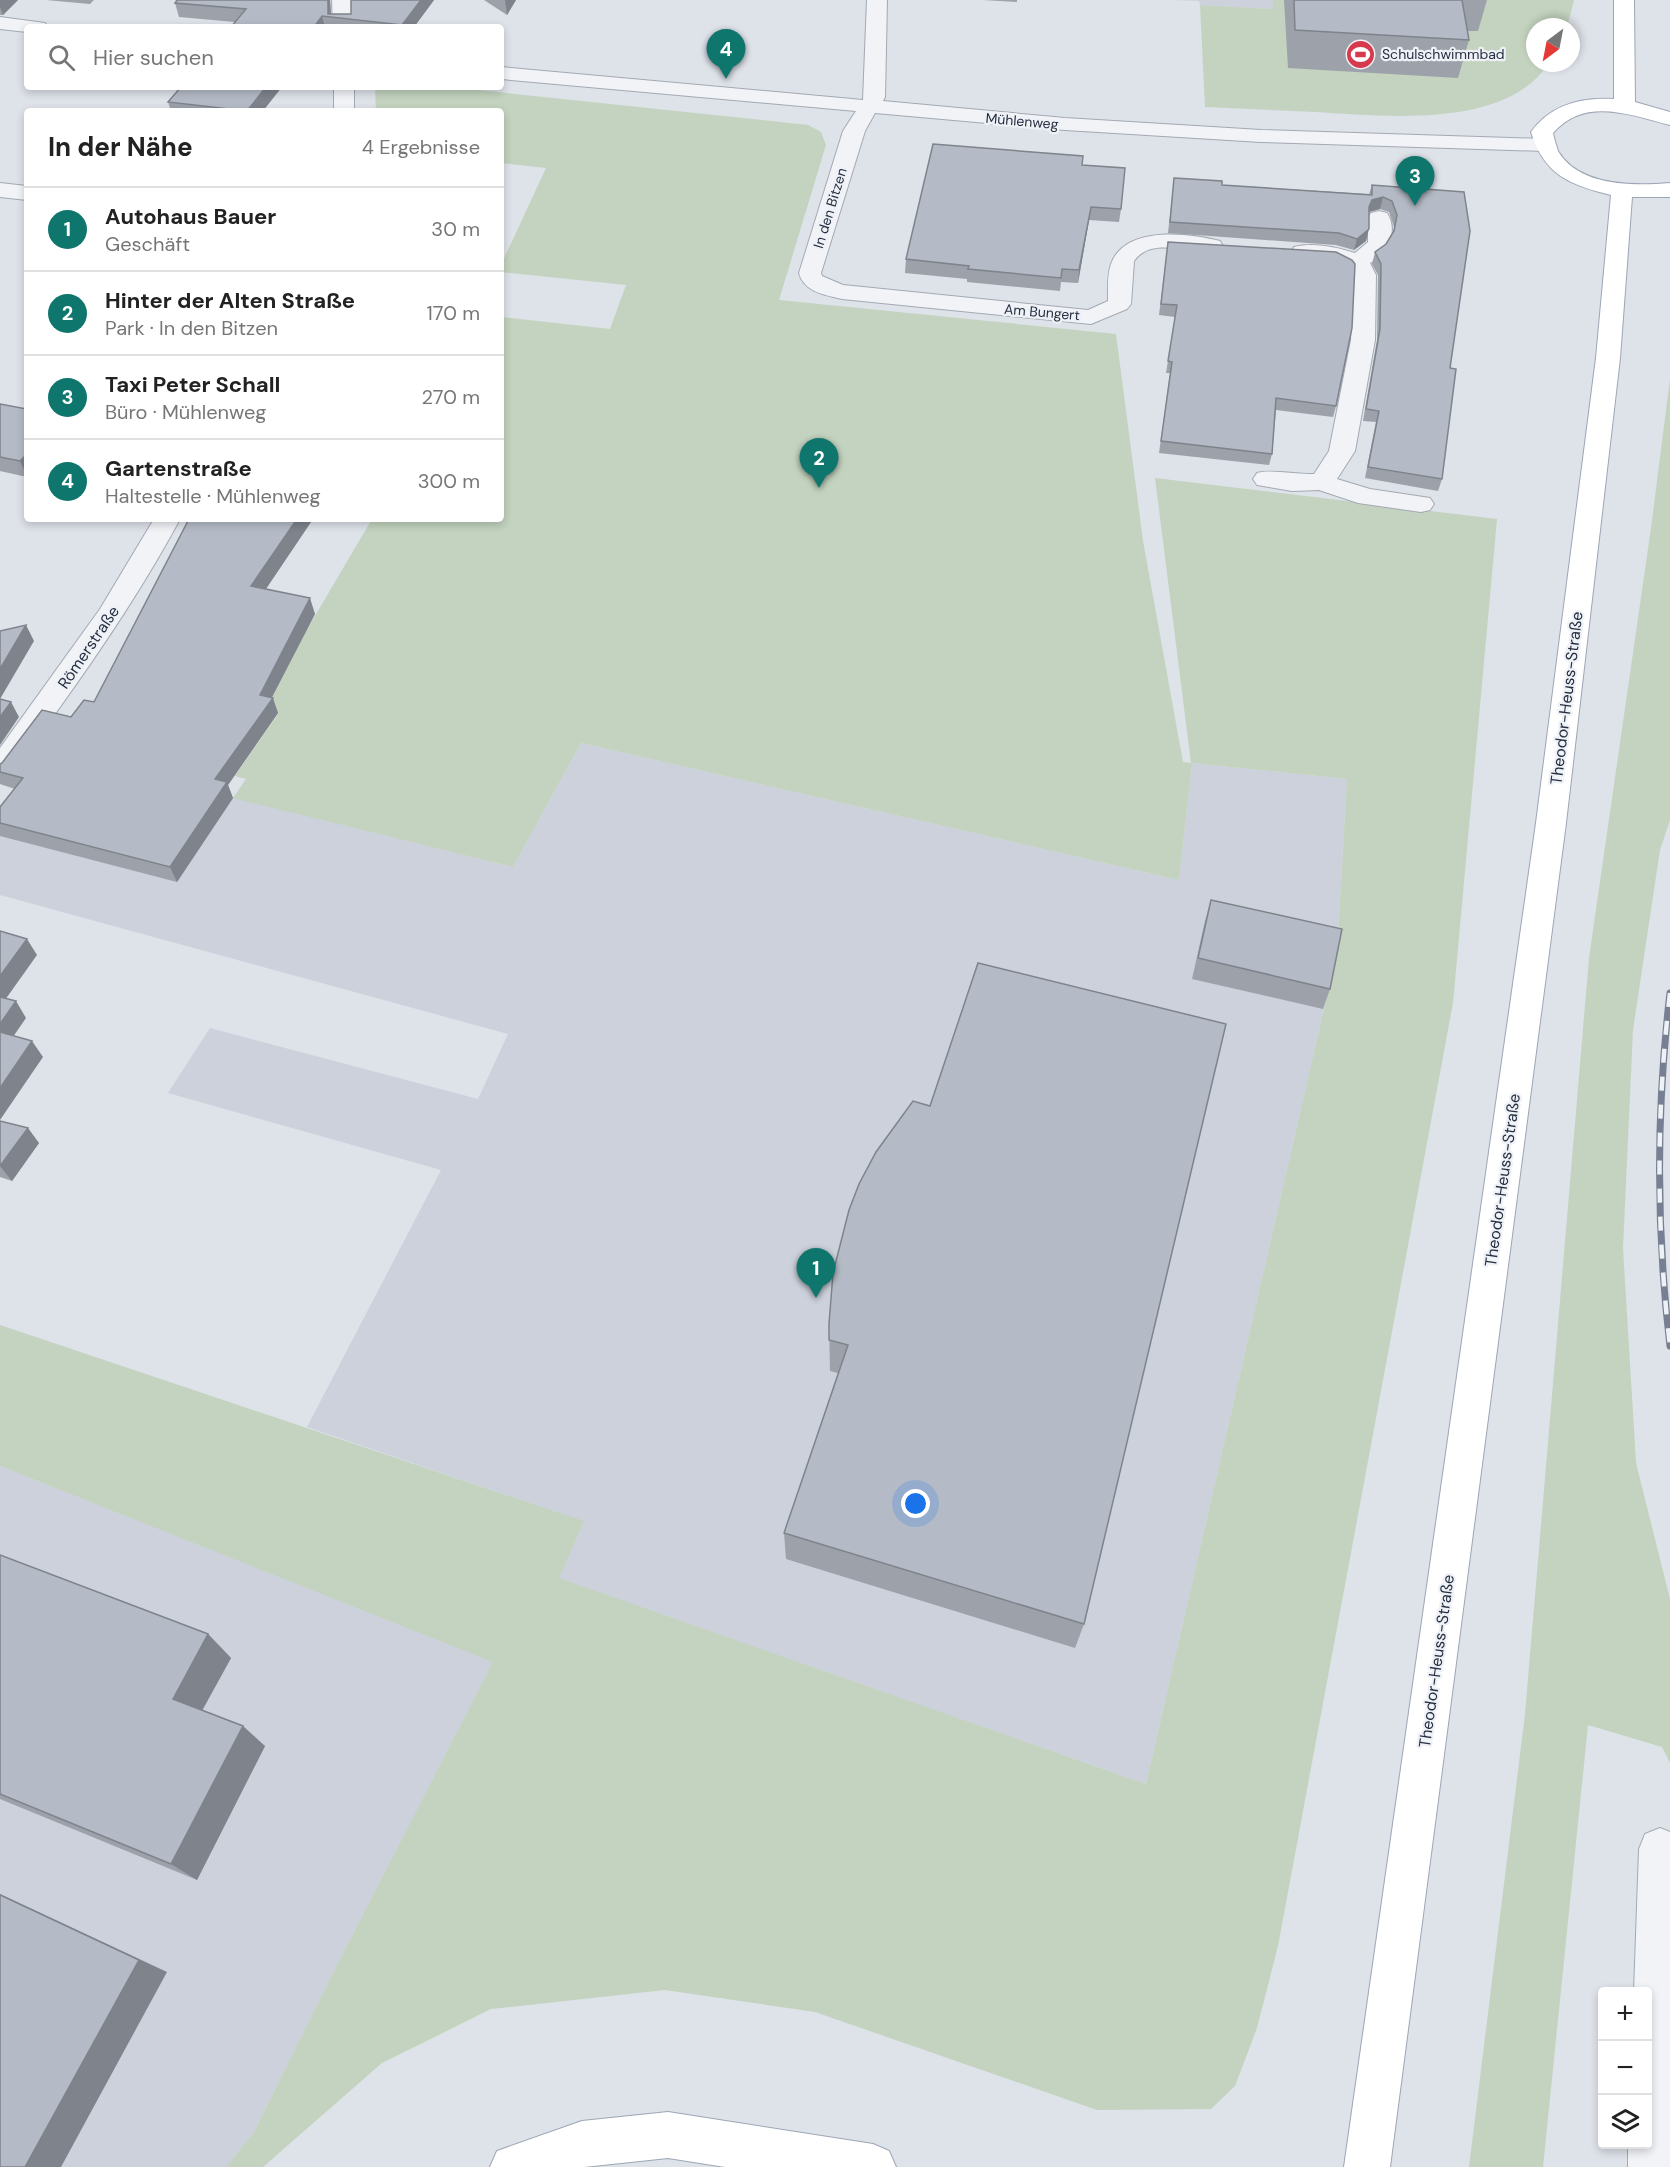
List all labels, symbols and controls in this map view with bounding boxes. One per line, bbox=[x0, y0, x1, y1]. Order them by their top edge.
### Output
north arrow bbox=[1526, 18, 1580, 72]
search box bbox=[24, 24, 504, 90]
pin: 4 bbox=[706, 29, 746, 79]
sports icon: Schulschwimmbad bbox=[1345, 38, 1377, 70]
icon: search bbox=[45, 41, 78, 74]
text: Hier suchen bbox=[93, 43, 214, 72]
place label: Schulschwimmbad bbox=[1382, 45, 1505, 63]
street label: Mühlenweg bbox=[985, 109, 1059, 133]
text: In der Nähe bbox=[48, 130, 193, 164]
text: 4 Ergebnisse bbox=[362, 134, 480, 160]
pin: 3 bbox=[1396, 156, 1434, 206]
street label: In den Bitzen bbox=[809, 166, 851, 250]
text: Autohaus Bauer bbox=[105, 202, 276, 231]
text: 1 bbox=[64, 216, 71, 242]
text: 30 m bbox=[431, 216, 480, 242]
text: Geschäft bbox=[105, 231, 190, 257]
text: Hinter der Alten Straße bbox=[105, 286, 355, 315]
text: 2 bbox=[62, 300, 73, 326]
text: 170 m bbox=[427, 300, 480, 326]
street label: Am Bungert bbox=[1003, 300, 1081, 324]
text: Park · In den Bitzen bbox=[105, 315, 278, 341]
text: Taxi Peter Schall bbox=[105, 370, 280, 399]
text: 3 bbox=[61, 384, 74, 410]
text: 270 m bbox=[422, 384, 480, 410]
text: Büro · Mühlenweg bbox=[105, 399, 266, 425]
pin: 2 bbox=[800, 438, 838, 488]
text: Gartenstraße bbox=[105, 454, 252, 483]
text: 4 bbox=[61, 468, 74, 494]
text: 300 m bbox=[418, 468, 480, 494]
text: Haltestelle · Mühlenweg bbox=[105, 483, 321, 509]
street label: Römerstraße bbox=[53, 602, 124, 693]
street label: Theodor-Heuss-Straße bbox=[1545, 610, 1588, 786]
street label: Theodor-Heuss-Straße bbox=[1480, 1092, 1525, 1268]
pin: 1 bbox=[796, 1248, 836, 1298]
your location bbox=[901, 1489, 930, 1518]
street label: Theodor-Heuss-Straße bbox=[1414, 1573, 1459, 1749]
map controls bbox=[1598, 1987, 1652, 2149]
button: + bbox=[1598, 1987, 1652, 2041]
button: − bbox=[1598, 2041, 1652, 2095]
button: layers bbox=[1598, 2095, 1652, 2149]

